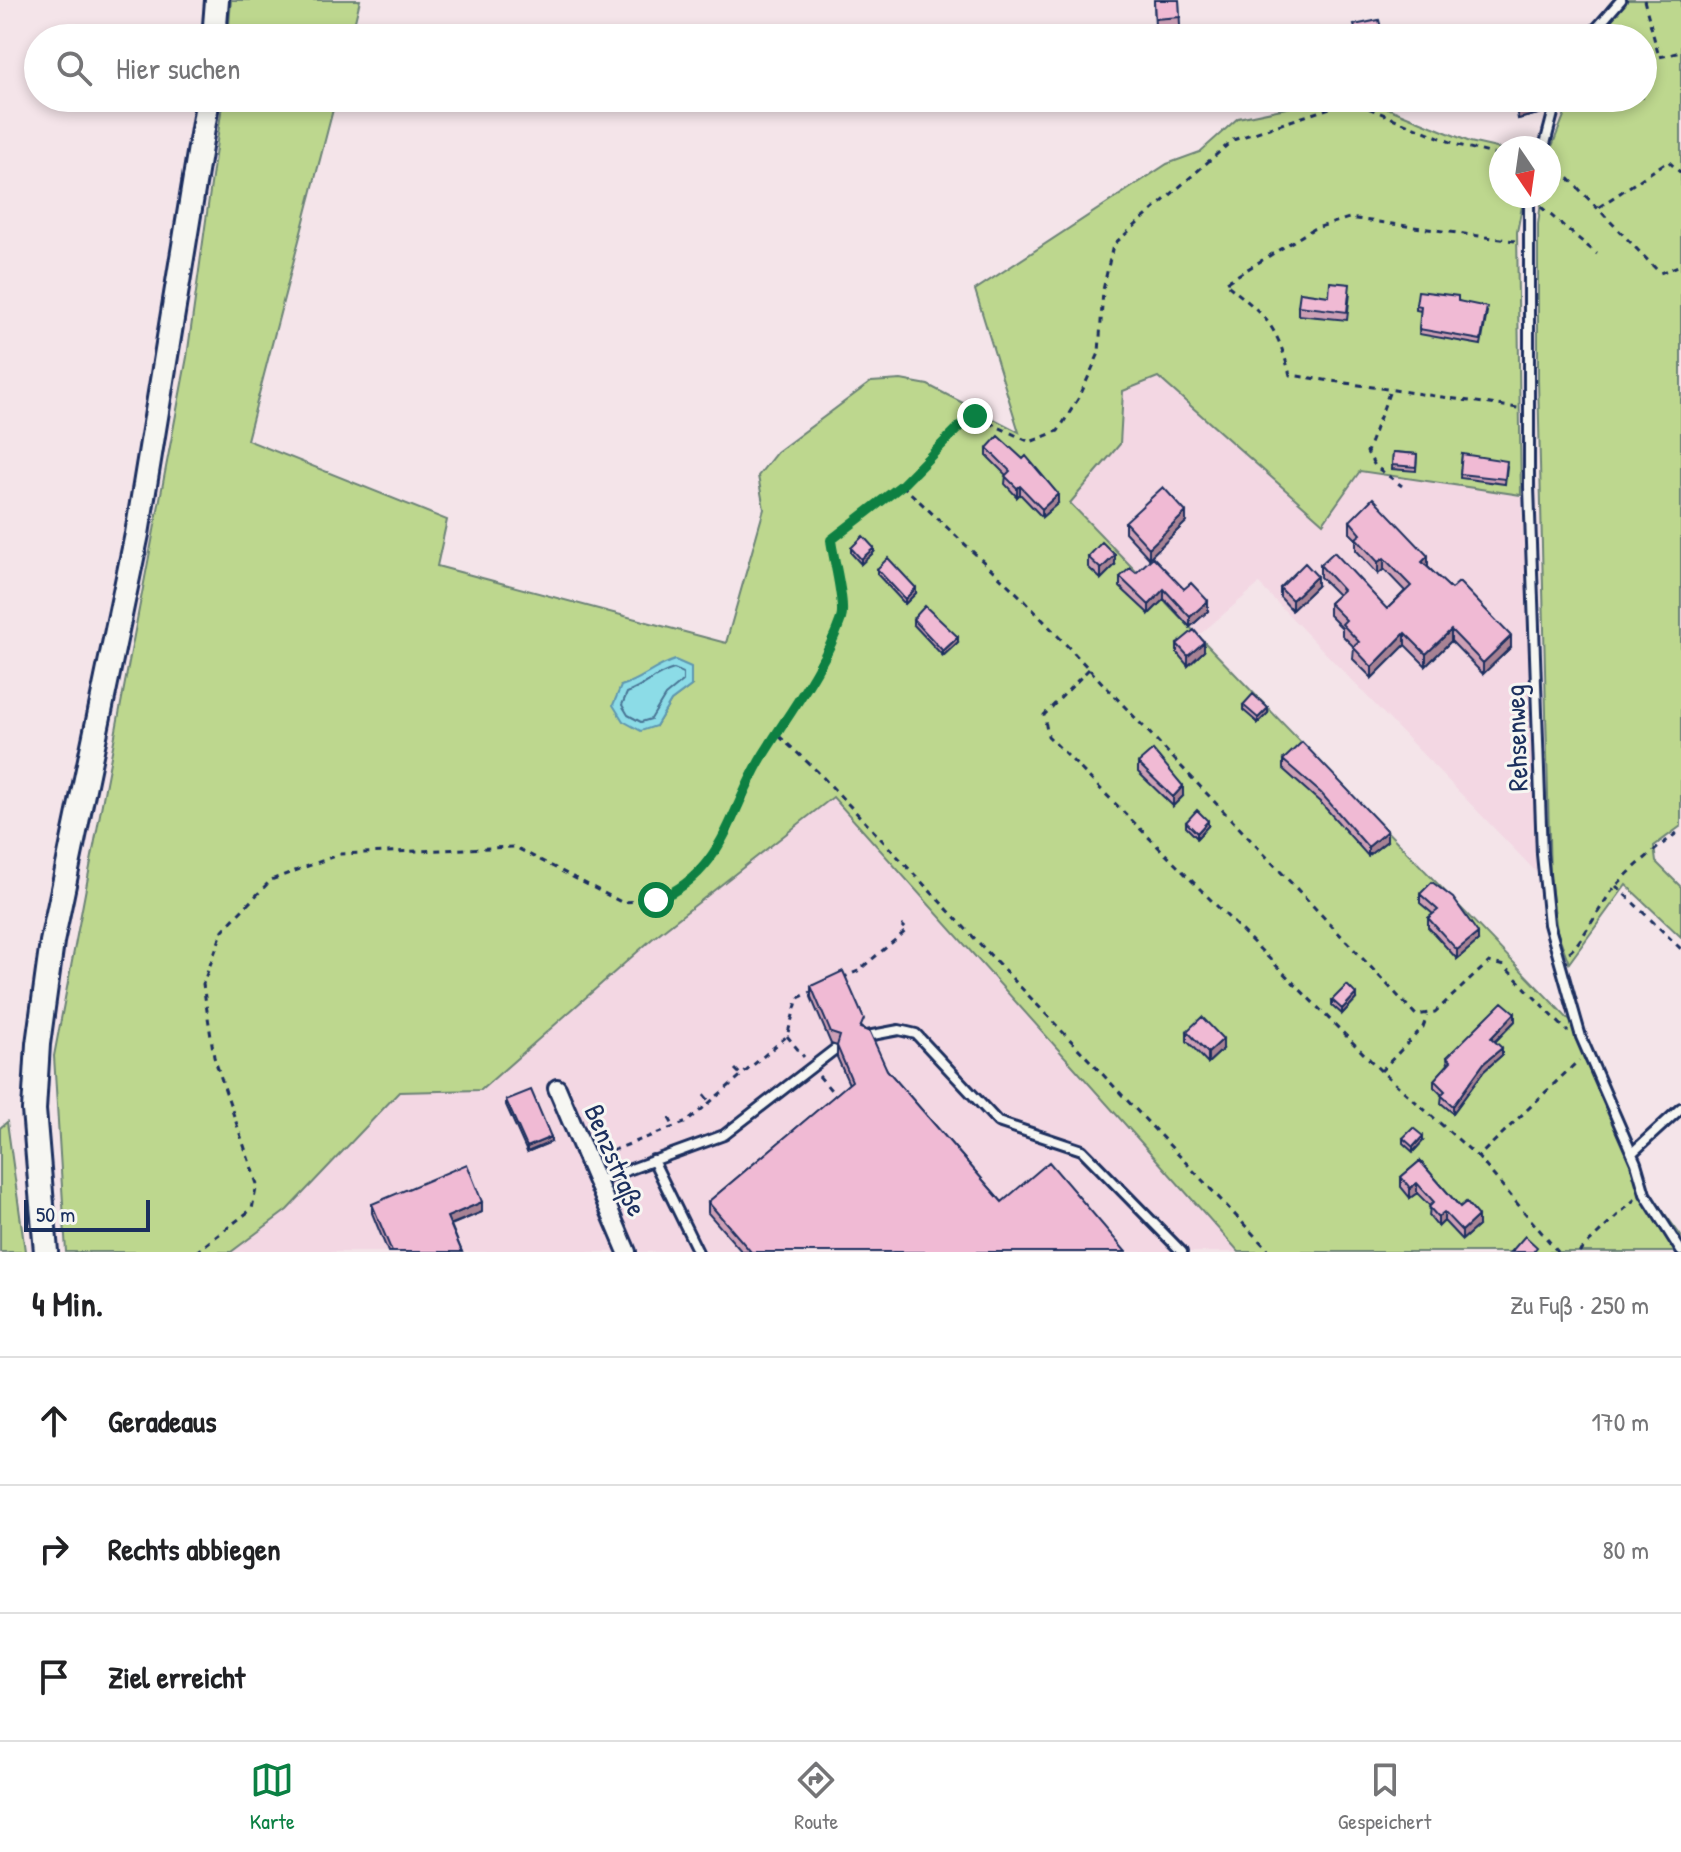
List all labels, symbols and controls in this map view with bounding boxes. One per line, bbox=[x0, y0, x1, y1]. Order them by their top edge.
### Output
search box bbox=[24, 24, 1657, 112]
icon: search bbox=[52, 46, 96, 90]
text: Hier suchen bbox=[116, 48, 240, 88]
north arrow bbox=[1489, 136, 1561, 208]
route end bbox=[957, 398, 993, 434]
street label: Rehsenweg bbox=[1495, 684, 1537, 792]
route start bbox=[638, 882, 674, 918]
street label: Benzstraße bbox=[575, 1098, 657, 1222]
scale bar bbox=[24, 1196, 150, 1232]
text: 50 m bbox=[36, 1199, 75, 1229]
text: 4 Min. bbox=[32, 1281, 103, 1327]
text: Zu Fuß · 250 m bbox=[1510, 1287, 1649, 1322]
icon: ahead bbox=[32, 1399, 76, 1443]
text: Geradeaus bbox=[108, 1401, 217, 1441]
text: 170 m bbox=[1591, 1404, 1649, 1439]
icon: right bbox=[32, 1527, 76, 1571]
text: Rechts abbiegen bbox=[108, 1529, 281, 1569]
text: 80 m bbox=[1602, 1532, 1649, 1567]
icon: arrive bbox=[32, 1655, 76, 1699]
text: Ziel erreicht bbox=[108, 1657, 245, 1697]
tab: Karte bbox=[250, 1758, 295, 1836]
tab: Route bbox=[794, 1758, 838, 1836]
tab: Gespeichert bbox=[1338, 1758, 1431, 1836]

